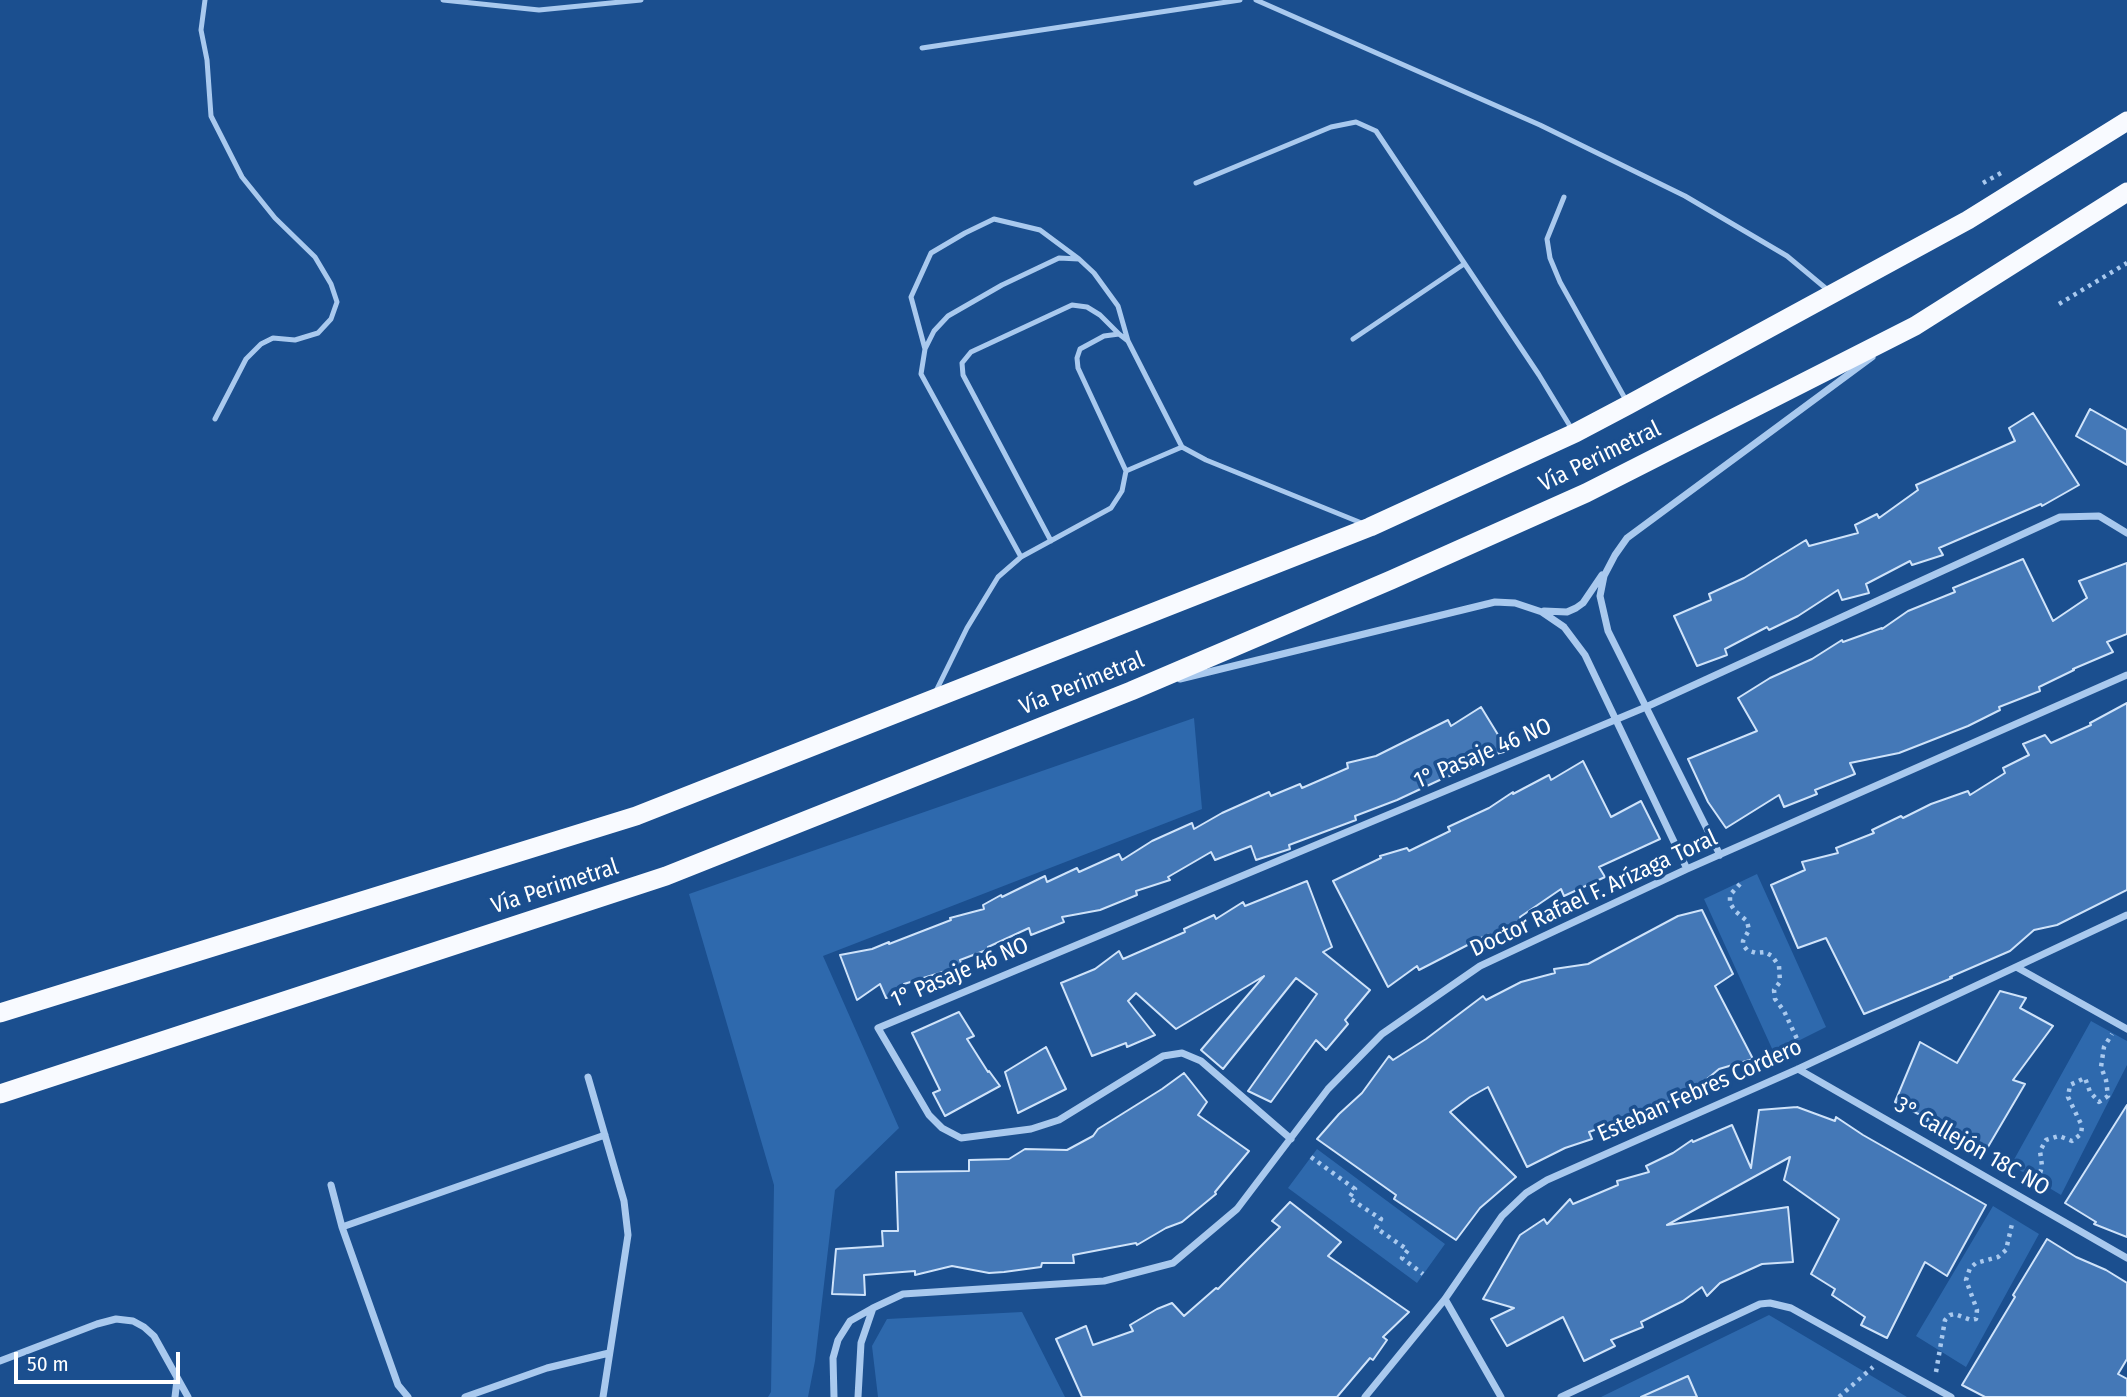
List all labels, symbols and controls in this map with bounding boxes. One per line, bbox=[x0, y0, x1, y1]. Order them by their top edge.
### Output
street label: Vía Perimetral bbox=[1535, 416, 1665, 498]
street label: Vía Perimetral bbox=[1016, 646, 1148, 722]
street label: 1° Pasaje 46 NO bbox=[1410, 713, 1556, 795]
street label: Doctor Rafael F. Arízaga Toral bbox=[1466, 825, 1722, 963]
street label: Vía Perimetral bbox=[488, 853, 622, 921]
street label: 1° Pasaje 46 NO bbox=[887, 932, 1033, 1014]
street label: Esteban Febres Cordero bbox=[1594, 1034, 1806, 1148]
street label: 3° Callejón 18C NO bbox=[1890, 1092, 2054, 1202]
scale bar bbox=[18, 1338, 184, 1382]
text: 50 m bbox=[27, 1351, 69, 1377]

